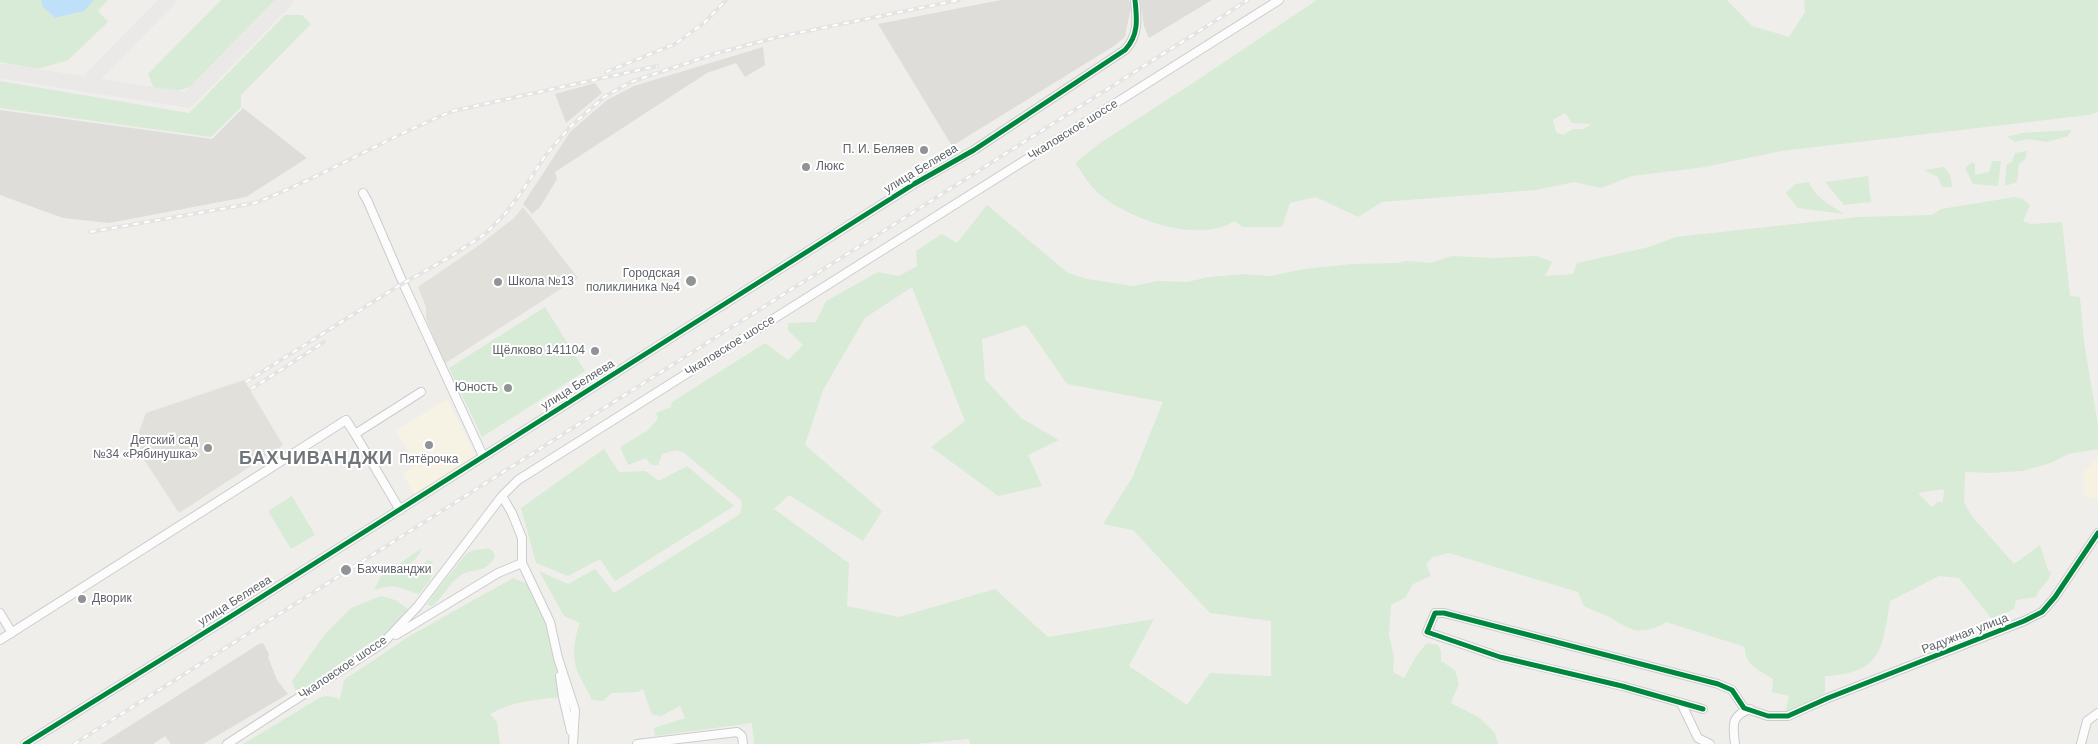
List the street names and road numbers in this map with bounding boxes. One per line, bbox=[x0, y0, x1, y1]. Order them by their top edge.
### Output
street label: Чкаловское шоссе bbox=[1025, 97, 1121, 163]
street label: улица Беляева bbox=[881, 141, 961, 197]
street label: Чкаловское шоссе bbox=[682, 313, 778, 379]
street label: улица Беляева bbox=[539, 357, 617, 413]
street label: улица Беляева bbox=[196, 573, 274, 629]
street label: Радужная улица bbox=[1920, 611, 2010, 657]
street label: Чкаловское шоссе bbox=[296, 633, 390, 703]

